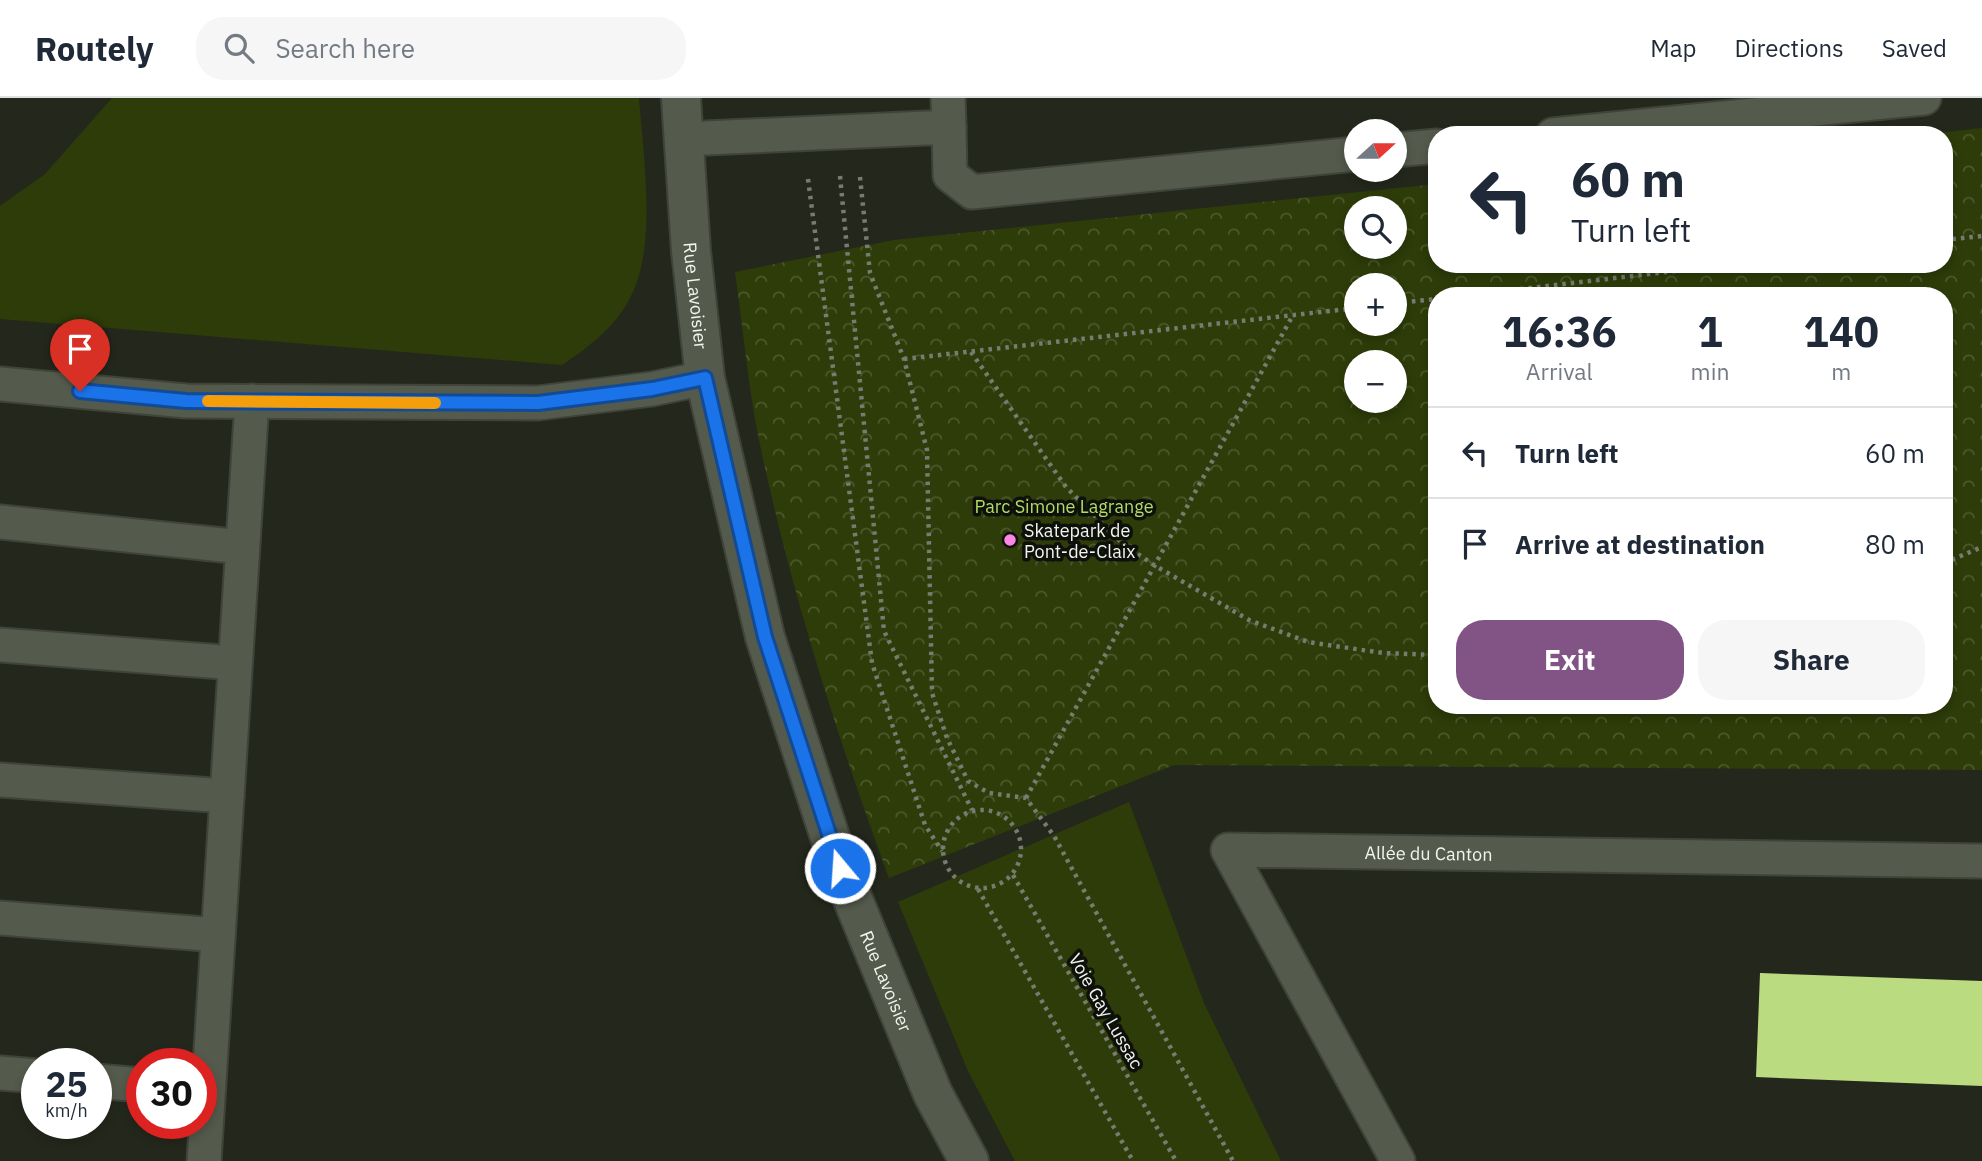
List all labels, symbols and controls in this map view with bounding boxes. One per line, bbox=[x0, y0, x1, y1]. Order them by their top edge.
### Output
search box bbox=[196, 17, 686, 80]
text: Routely bbox=[35, 27, 154, 70]
icon: search bbox=[220, 29, 258, 67]
text: Search here bbox=[276, 31, 415, 65]
text: Map bbox=[1650, 32, 1696, 64]
text: Directions bbox=[1734, 32, 1844, 64]
text: Saved bbox=[1882, 32, 1947, 64]
north arrow bbox=[1344, 119, 1407, 182]
map controls bbox=[1344, 119, 1407, 413]
text: 60 m bbox=[1571, 147, 1685, 210]
icon: left bbox=[1456, 154, 1547, 245]
button: search bbox=[1344, 196, 1407, 259]
text: Turn left bbox=[1571, 209, 1691, 251]
street label: Rue Lavoisier bbox=[679, 241, 713, 350]
button: + bbox=[1344, 273, 1407, 336]
text: 16:36 bbox=[1502, 304, 1617, 359]
text: 1 bbox=[1697, 304, 1723, 359]
text: 140 bbox=[1803, 304, 1879, 359]
pin bbox=[50, 319, 110, 391]
icon: arrive bbox=[61, 330, 99, 368]
button: − bbox=[1344, 350, 1407, 413]
text: Arrival bbox=[1526, 356, 1593, 386]
text: min bbox=[1691, 356, 1729, 386]
text: m bbox=[1831, 356, 1851, 386]
icon: left bbox=[1456, 434, 1494, 472]
text: Turn left bbox=[1515, 436, 1618, 470]
text: 60 m bbox=[1865, 436, 1925, 470]
park label: Parc Simone Lagrange bbox=[974, 495, 1154, 518]
place label: Skatepark de Pont-de-Claix bbox=[1024, 519, 1135, 563]
icon: arrive bbox=[1456, 525, 1494, 563]
text: Arrive at destination bbox=[1515, 527, 1765, 561]
text: 80 m bbox=[1865, 527, 1925, 561]
marker: Skatepark de Pont-de-Claix bbox=[1002, 532, 1018, 548]
button: Exit bbox=[1456, 620, 1684, 700]
button: Share bbox=[1698, 620, 1925, 700]
position arrow bbox=[803, 831, 877, 905]
street label: Allée du Canton bbox=[1364, 840, 1493, 865]
street label: Rue Lavoisier bbox=[855, 927, 918, 1035]
street label: Voie Gay Lussac bbox=[1064, 949, 1148, 1073]
speed limit sign: 30 bbox=[126, 1048, 217, 1139]
text: 25 bbox=[45, 1061, 88, 1107]
text: km/h bbox=[45, 1099, 88, 1122]

